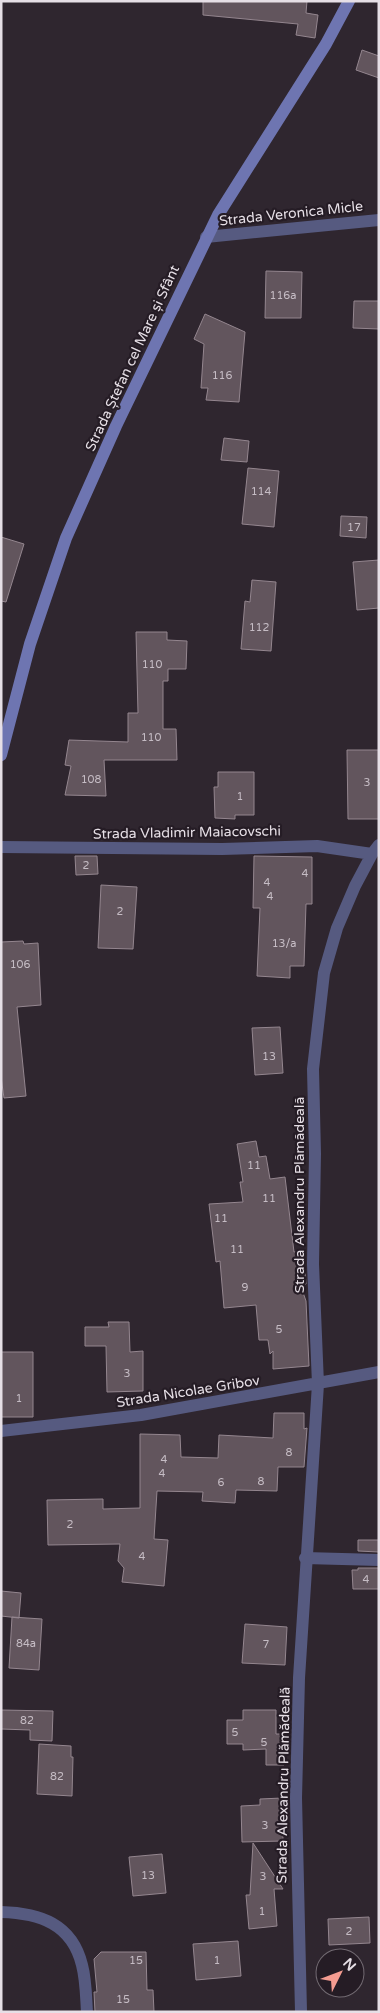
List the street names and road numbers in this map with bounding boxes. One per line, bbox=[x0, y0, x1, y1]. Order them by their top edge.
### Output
street label: Strada Veronica Micle bbox=[218, 197, 364, 230]
street label: Strada Ștefan cel Mare și Sfânt bbox=[82, 262, 183, 454]
street label: Strada Vladimir Maiacovschi bbox=[93, 822, 281, 843]
street label: Strada Alexandru Plămădeală bbox=[291, 1097, 308, 1293]
street label: Strada Nicolae Gribov bbox=[115, 1372, 261, 1411]
street label: Strada Alexandru Plămădeală bbox=[273, 1687, 294, 1883]

